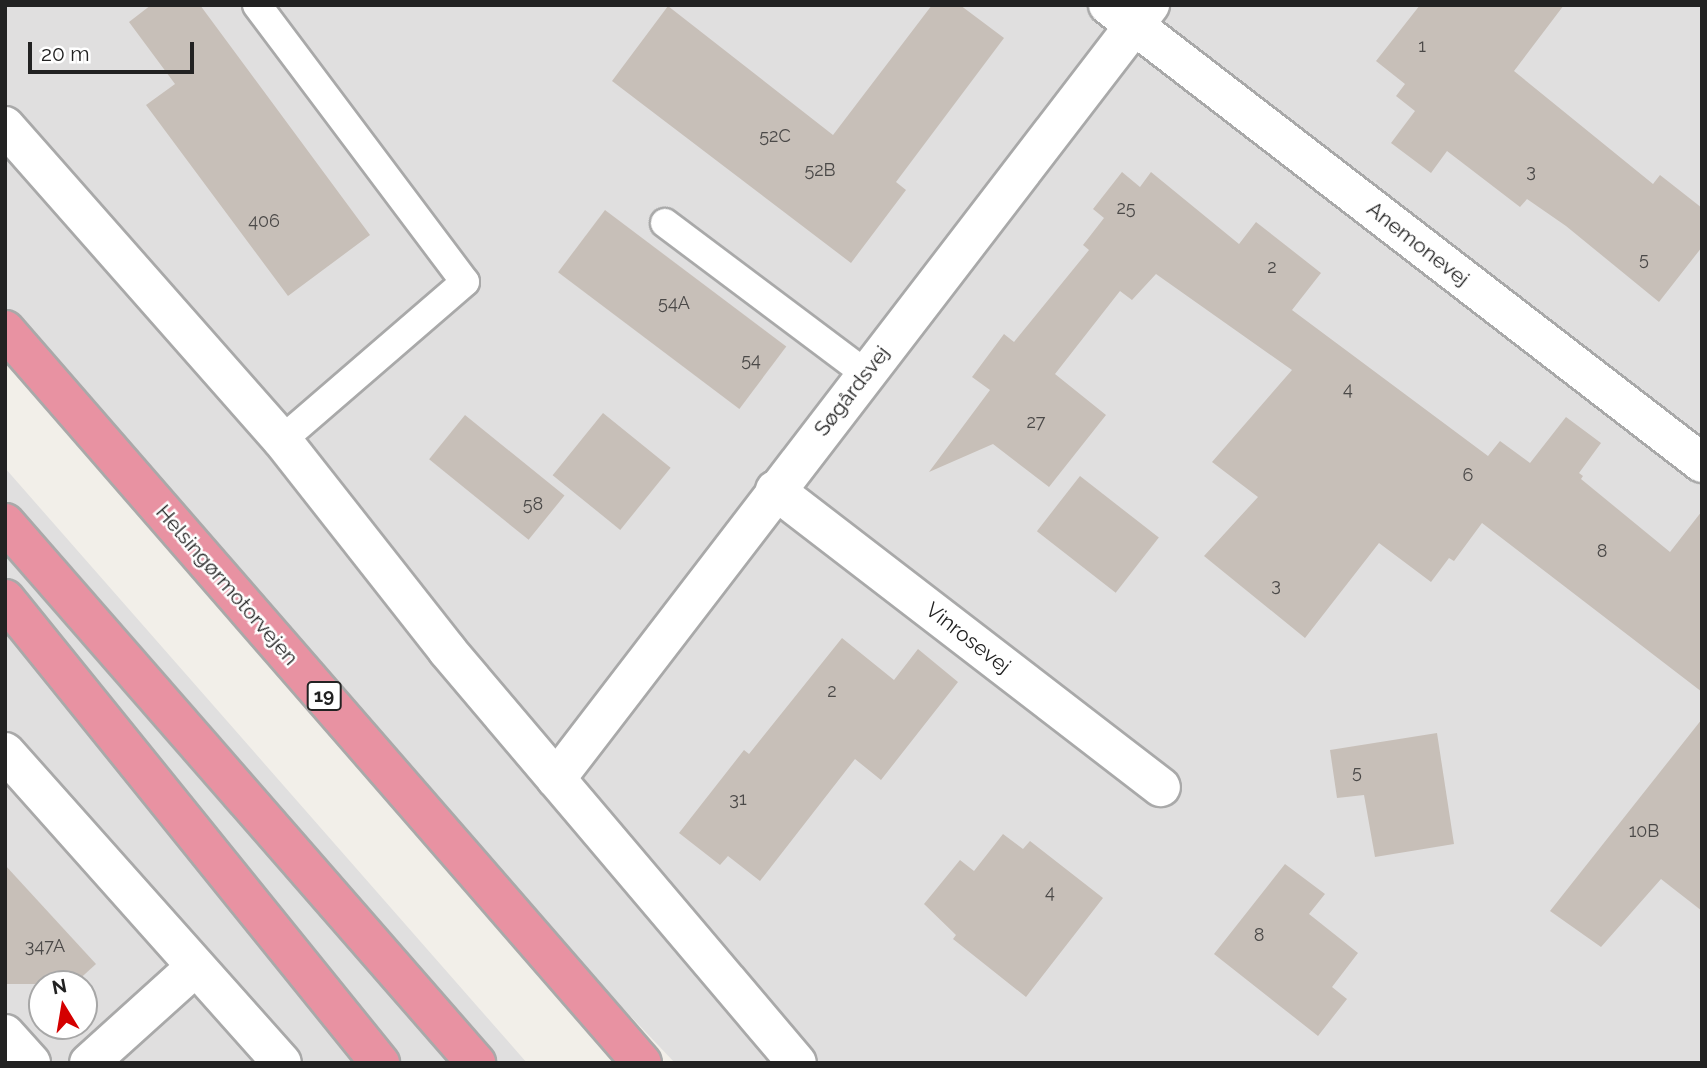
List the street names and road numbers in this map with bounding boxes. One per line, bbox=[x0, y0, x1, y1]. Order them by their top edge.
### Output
street label: Anemonevej bbox=[1362, 196, 1474, 292]
street label: Søgårdsvej bbox=[809, 341, 895, 441]
street label: Helsingørmotorvejen bbox=[151, 500, 303, 670]
street label: Vinrosevej bbox=[921, 597, 1015, 679]
road number: 19 bbox=[306, 680, 342, 712]

